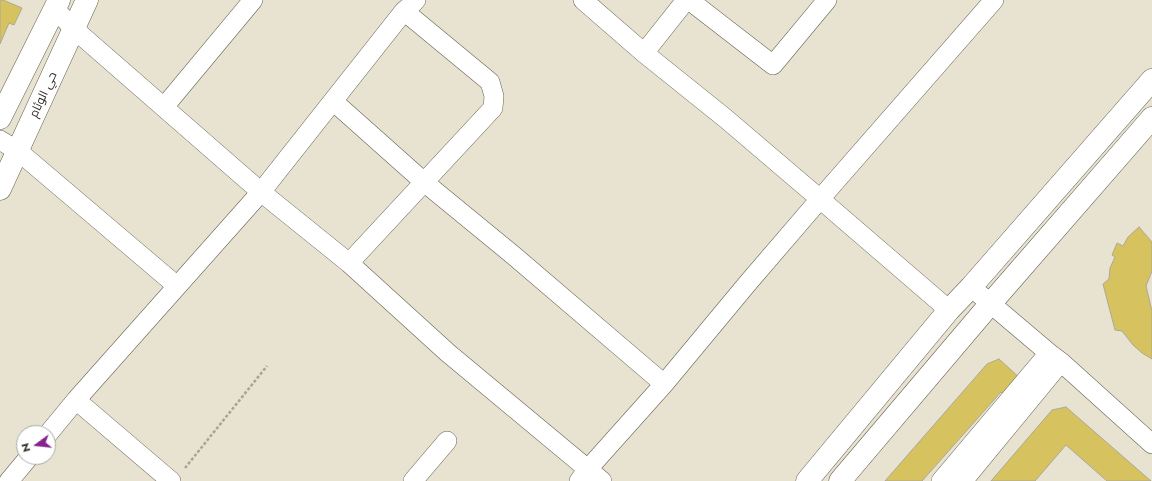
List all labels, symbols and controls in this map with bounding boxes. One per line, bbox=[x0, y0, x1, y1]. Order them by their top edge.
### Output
street label: حي الوئام bbox=[27, 70, 61, 120]
north arrow bbox=[16, 425, 56, 465]
text: N bbox=[17, 442, 34, 454]

